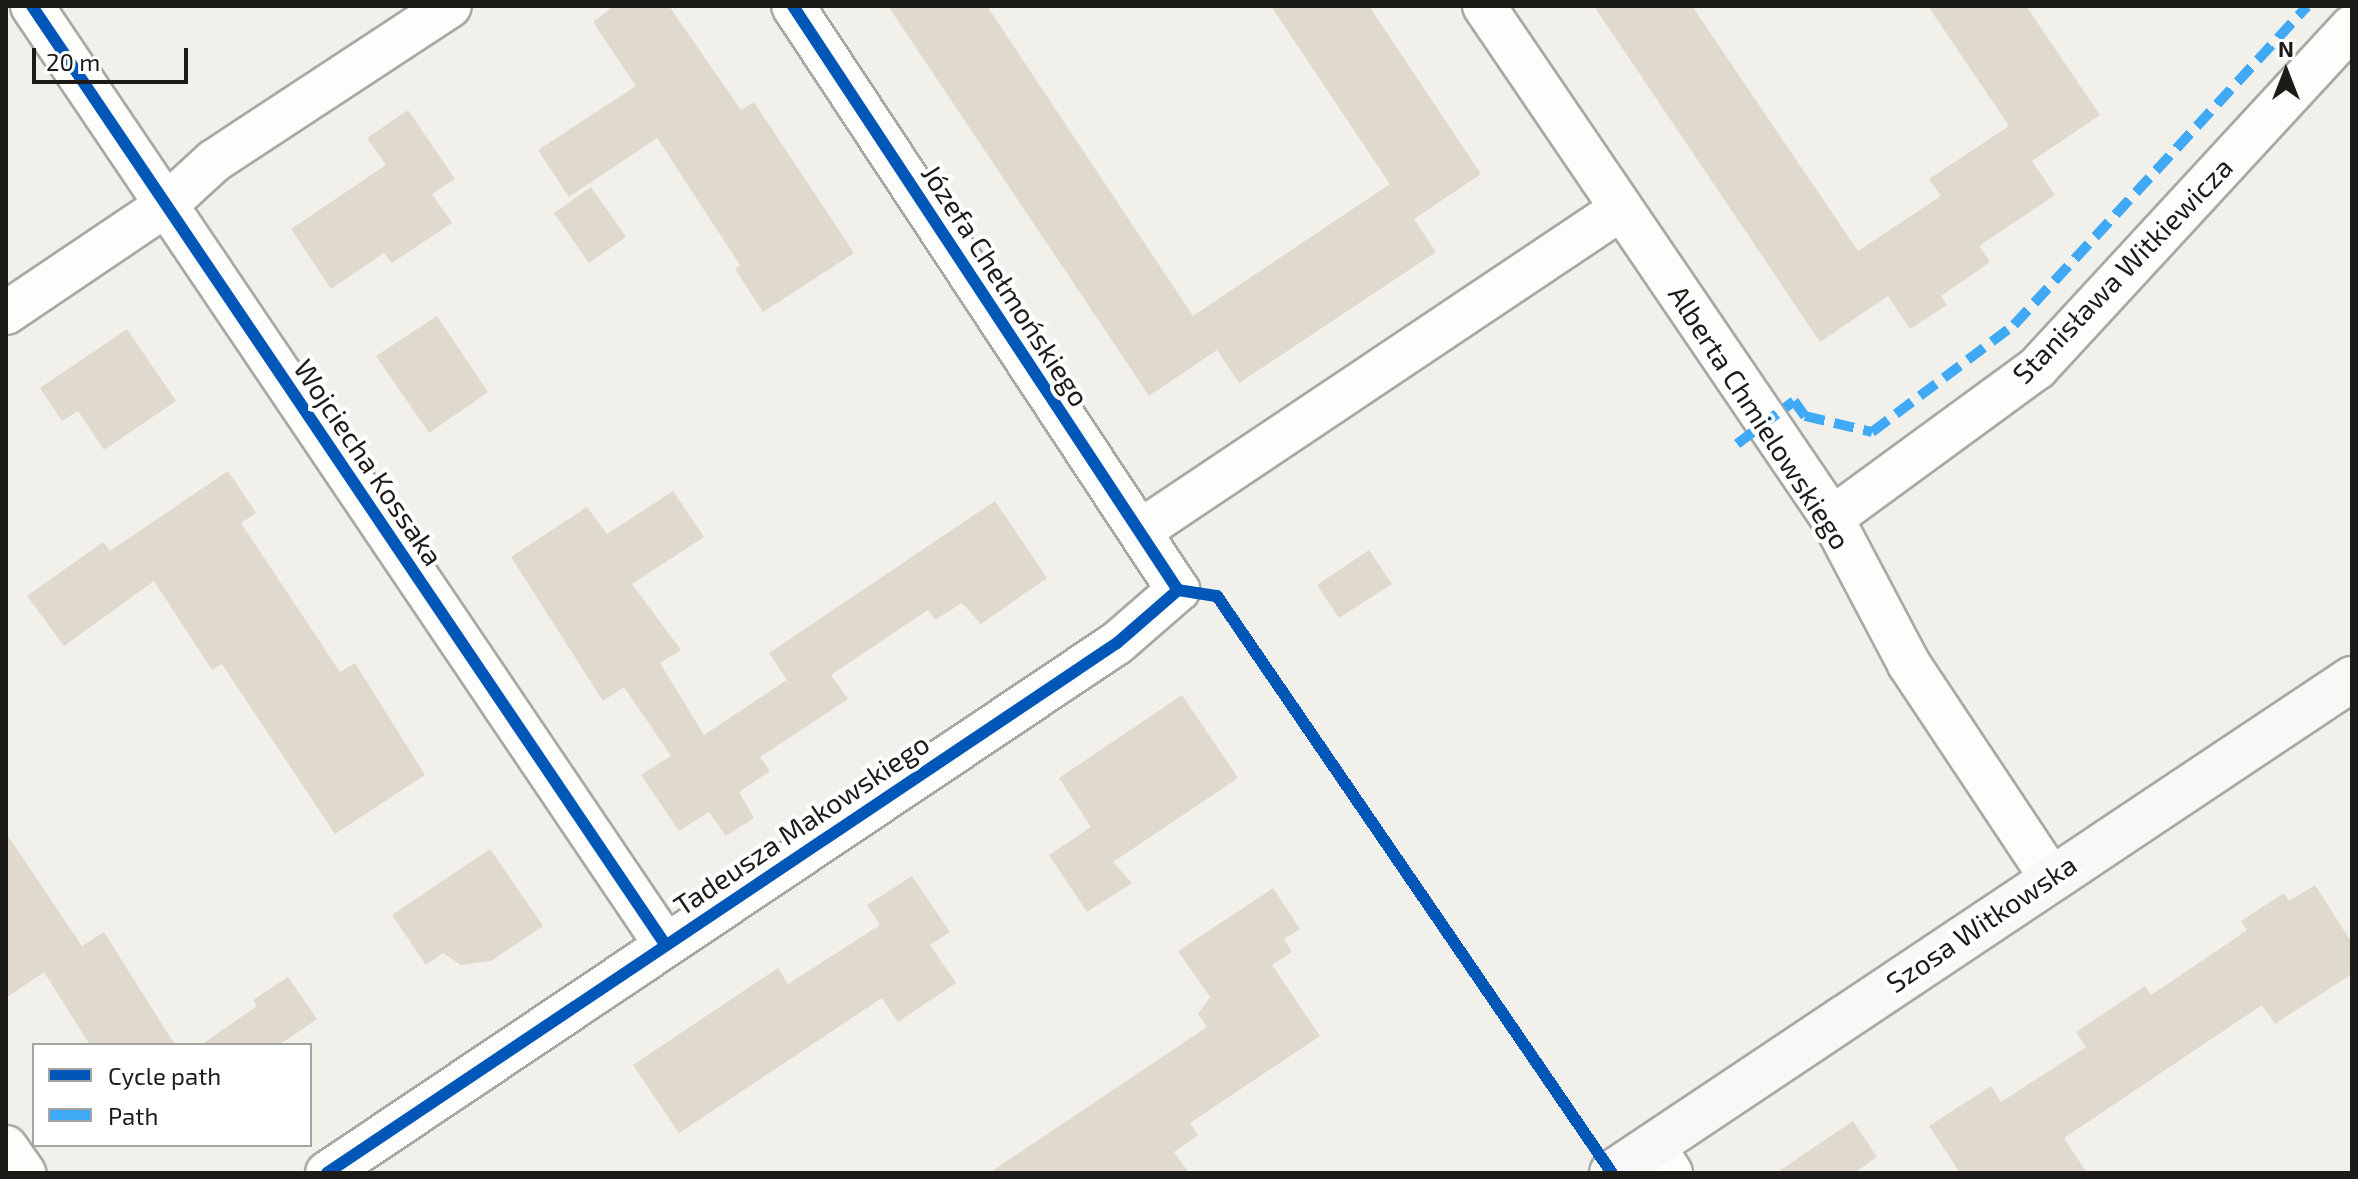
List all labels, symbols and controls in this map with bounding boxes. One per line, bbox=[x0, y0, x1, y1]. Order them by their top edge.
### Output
scale bar bbox=[36, 32, 192, 82]
north arrow bbox=[2246, 32, 2326, 112]
text: N bbox=[2278, 35, 2294, 61]
text: 20 m bbox=[46, 47, 100, 76]
street label: Stanisława Witkiewicza bbox=[2005, 150, 2239, 390]
street label: Józefa Chełmońskiego bbox=[915, 158, 1097, 412]
street label: Alberta Chmielowskiego bbox=[1662, 279, 1858, 555]
street label: Wojciecha Kossaka bbox=[287, 352, 451, 572]
street label: Tadeusza Makowskiego bbox=[667, 726, 935, 922]
street label: Szosa Witkowska bbox=[1879, 847, 2083, 999]
legend bbox=[32, 1043, 312, 1147]
text: Cycle path bbox=[108, 1061, 221, 1090]
text: Path bbox=[108, 1101, 158, 1130]

